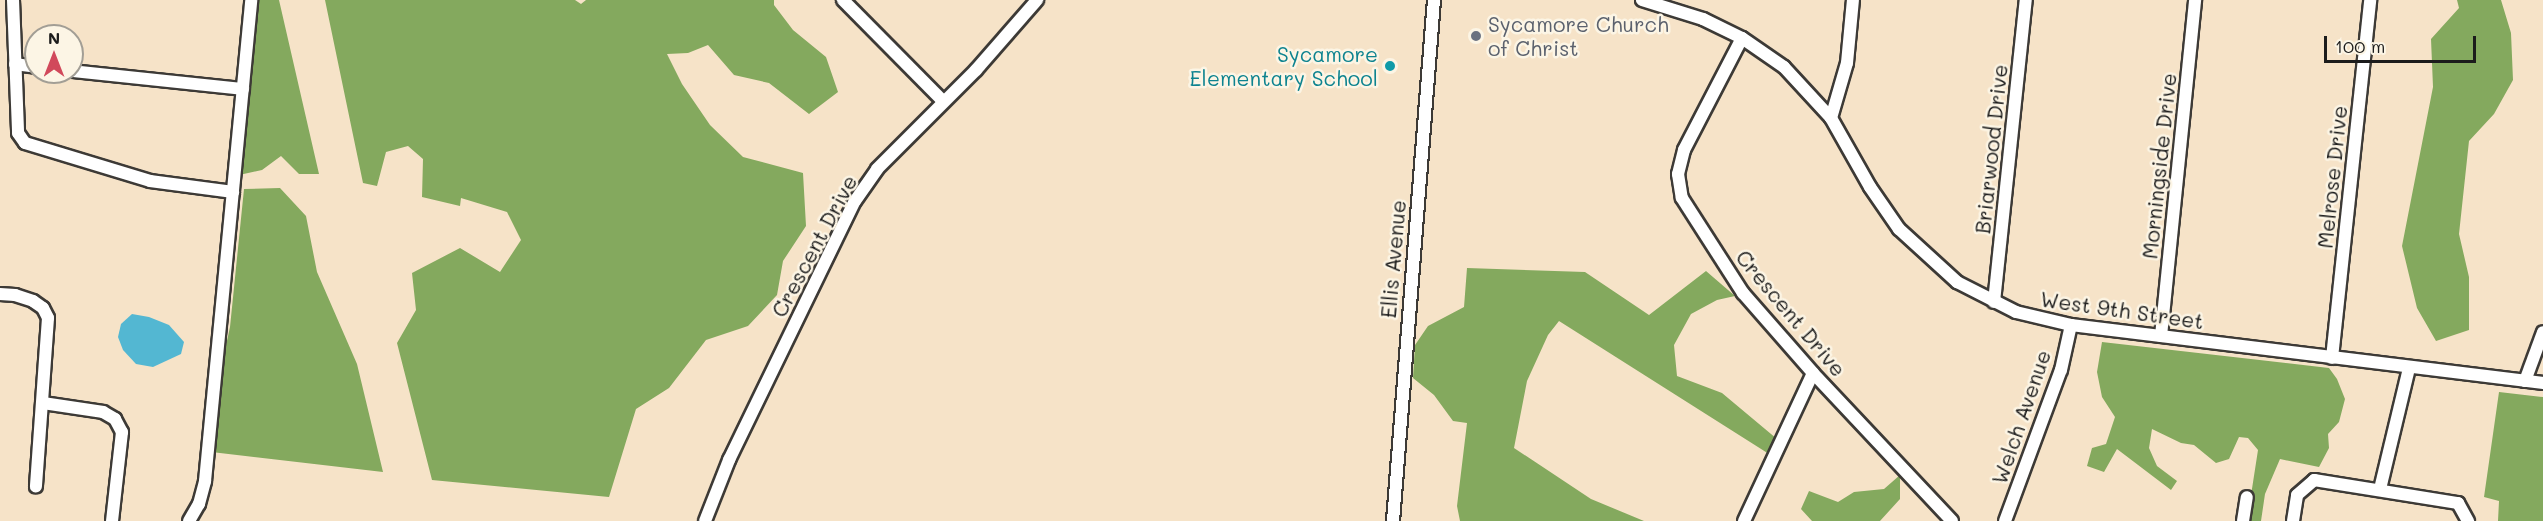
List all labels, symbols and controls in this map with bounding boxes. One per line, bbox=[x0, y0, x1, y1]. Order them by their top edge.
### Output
place label: Sycamore Church of Christ bbox=[1488, 11, 1669, 61]
north arrow bbox=[24, 24, 84, 84]
scale bar bbox=[2327, 24, 2478, 62]
text: N bbox=[48, 27, 60, 48]
marker: Sycamore Church of Christ bbox=[1469, 29, 1483, 43]
text: 100 m bbox=[2335, 34, 2385, 58]
place label: Sycamore Elementary School bbox=[1190, 41, 1378, 91]
marker: Sycamore Elementary School bbox=[1383, 59, 1397, 73]
street label: Briarwood Drive bbox=[1970, 63, 2012, 235]
street label: Morningside Drive bbox=[2137, 72, 2181, 260]
street label: Melrose Drive bbox=[2312, 104, 2352, 250]
street label: Crescent Drive bbox=[766, 171, 862, 321]
street label: Ellis Avenue bbox=[1375, 199, 1411, 319]
street label: Crescent Drive bbox=[1731, 245, 1851, 381]
street label: West 9th Street bbox=[2039, 286, 2205, 334]
street label: Welch Avenue bbox=[1986, 347, 2056, 487]

